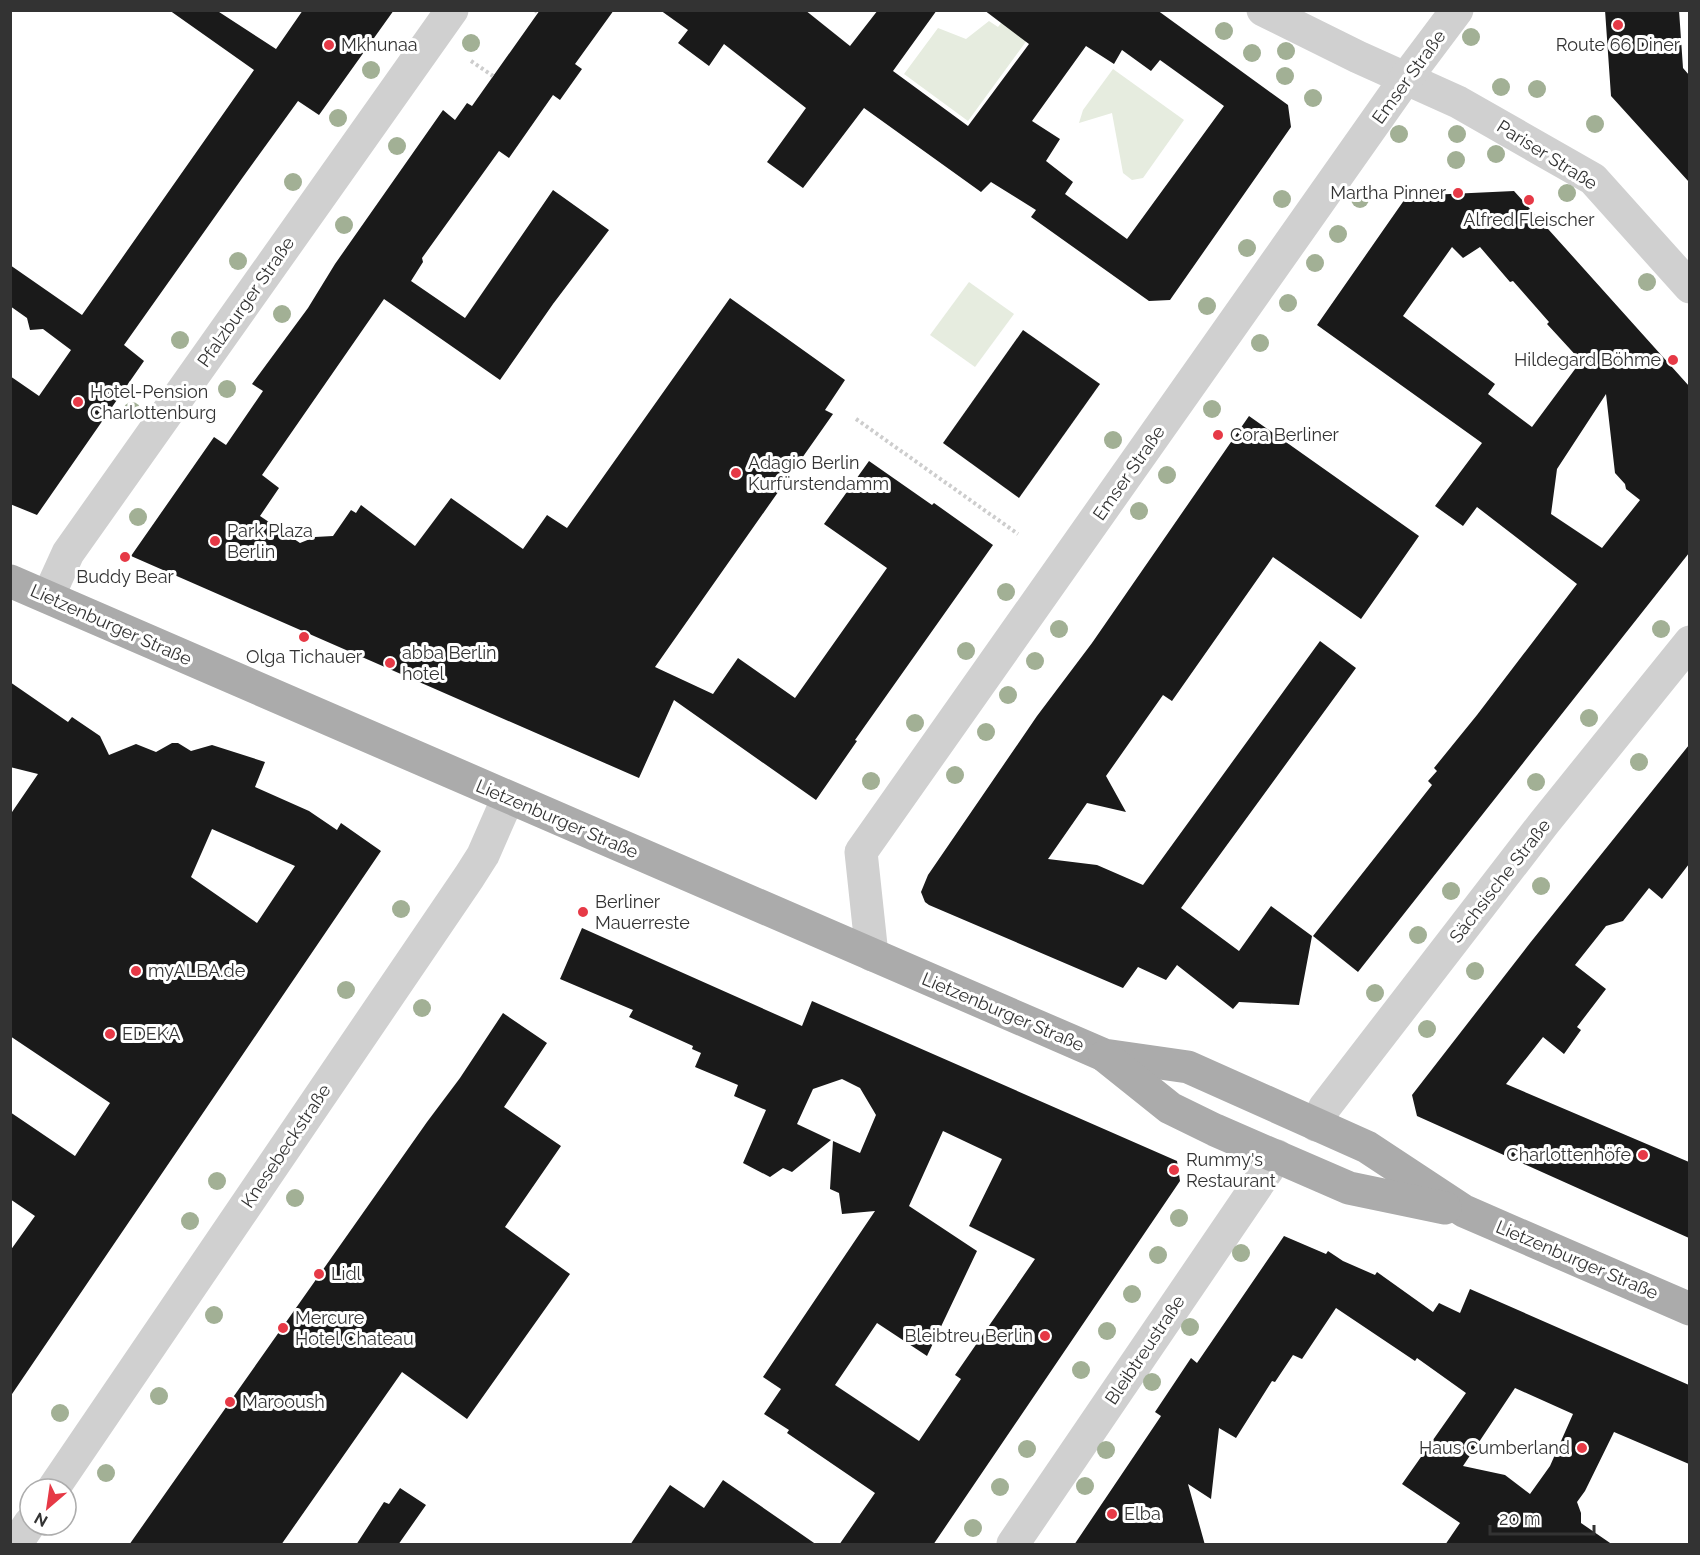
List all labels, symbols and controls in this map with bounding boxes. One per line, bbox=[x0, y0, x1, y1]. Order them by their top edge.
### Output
marker: Route 66 Diner bbox=[1611, 18, 1625, 32]
street label: Emser Straße bbox=[1368, 25, 1450, 128]
place label: Mkhunaa bbox=[341, 34, 418, 55]
place label: Route 66 Diner bbox=[1556, 34, 1681, 55]
marker: Mkhunaa bbox=[322, 38, 336, 52]
street label: Pariser Straße bbox=[1493, 115, 1602, 194]
place label: Martha Pinner bbox=[1330, 182, 1447, 203]
marker: Martha Pinner bbox=[1451, 186, 1465, 200]
marker: Alfred Fleischer bbox=[1522, 193, 1536, 207]
place label: Alfred Fleischer bbox=[1463, 209, 1595, 230]
street label: Pfalzburger Straße bbox=[193, 232, 299, 371]
place label: Hildegard Böhme bbox=[1514, 349, 1661, 370]
marker: Hildegard Böhme bbox=[1666, 353, 1680, 367]
place label: Hotel-Pension Charlottenburg bbox=[90, 381, 216, 423]
marker: Hotel-Pension Charlottenburg bbox=[71, 395, 85, 409]
street label: Emser Straße bbox=[1088, 421, 1169, 524]
place label: Cora Berliner bbox=[1230, 424, 1339, 445]
marker: Cora Berliner bbox=[1211, 428, 1225, 442]
place label: Adagio Berlin Kurfürstendamm bbox=[748, 452, 889, 494]
marker: Adagio Berlin Kurfürstendamm bbox=[729, 466, 743, 480]
place label: Park Plaza Berlin bbox=[227, 520, 313, 562]
marker: Park Plaza Berlin bbox=[208, 534, 222, 548]
marker: Buddy Bear bbox=[118, 550, 132, 564]
place label: Buddy Bear bbox=[76, 566, 174, 587]
street label: Lietzenburger Straße bbox=[27, 580, 195, 670]
marker: Olga Tichauer bbox=[297, 630, 311, 644]
place label: abba Berlin hotel bbox=[402, 642, 497, 684]
place label: Olga Tichauer bbox=[246, 646, 363, 667]
marker: abba Berlin hotel bbox=[383, 656, 397, 670]
street label: Lietzenburger Straße bbox=[473, 775, 642, 862]
street label: Sächsische Straße bbox=[1445, 814, 1555, 947]
place label: Berliner Mauerreste bbox=[595, 891, 690, 933]
marker: Berliner Mauerreste bbox=[576, 905, 590, 919]
place label: myALBA.de bbox=[148, 960, 246, 981]
marker: myALBA.de bbox=[129, 964, 143, 978]
street label: Lietzenburger Straße bbox=[919, 968, 1088, 1055]
place label: EDEKA bbox=[122, 1023, 181, 1044]
marker: EDEKA bbox=[103, 1027, 117, 1041]
street label: Knesebeckstraße bbox=[237, 1080, 335, 1211]
place label: Charlottenhöfe bbox=[1506, 1144, 1631, 1165]
marker: Charlottenhöfe bbox=[1636, 1148, 1650, 1162]
place label: Rummy's Restaurant bbox=[1186, 1149, 1276, 1191]
marker: Rummy's Restaurant bbox=[1167, 1163, 1181, 1177]
street label: Lietzenburger Straße bbox=[1493, 1216, 1662, 1303]
place label: Lidl bbox=[331, 1263, 362, 1284]
marker: Lidl bbox=[312, 1267, 326, 1281]
street label: Bleibtreustraße bbox=[1100, 1291, 1189, 1408]
place label: Mercure Hotel Chateau bbox=[295, 1307, 414, 1349]
marker: Mercure Hotel Chateau bbox=[276, 1321, 290, 1335]
place label: Bleibtreu Berlin bbox=[905, 1325, 1033, 1346]
marker: Bleibtreu Berlin bbox=[1038, 1329, 1052, 1343]
place label: Marooush bbox=[242, 1391, 325, 1412]
marker: Marooush bbox=[223, 1395, 237, 1409]
place label: Haus Cumberland bbox=[1419, 1437, 1570, 1458]
marker: Haus Cumberland bbox=[1575, 1441, 1589, 1455]
north arrow bbox=[18, 1477, 78, 1537]
scale bar bbox=[1490, 1498, 1594, 1536]
place label: Elba bbox=[1124, 1503, 1161, 1524]
marker: Elba bbox=[1105, 1507, 1119, 1521]
text: N bbox=[31, 1508, 51, 1531]
text: 20 m bbox=[1499, 1508, 1541, 1529]

